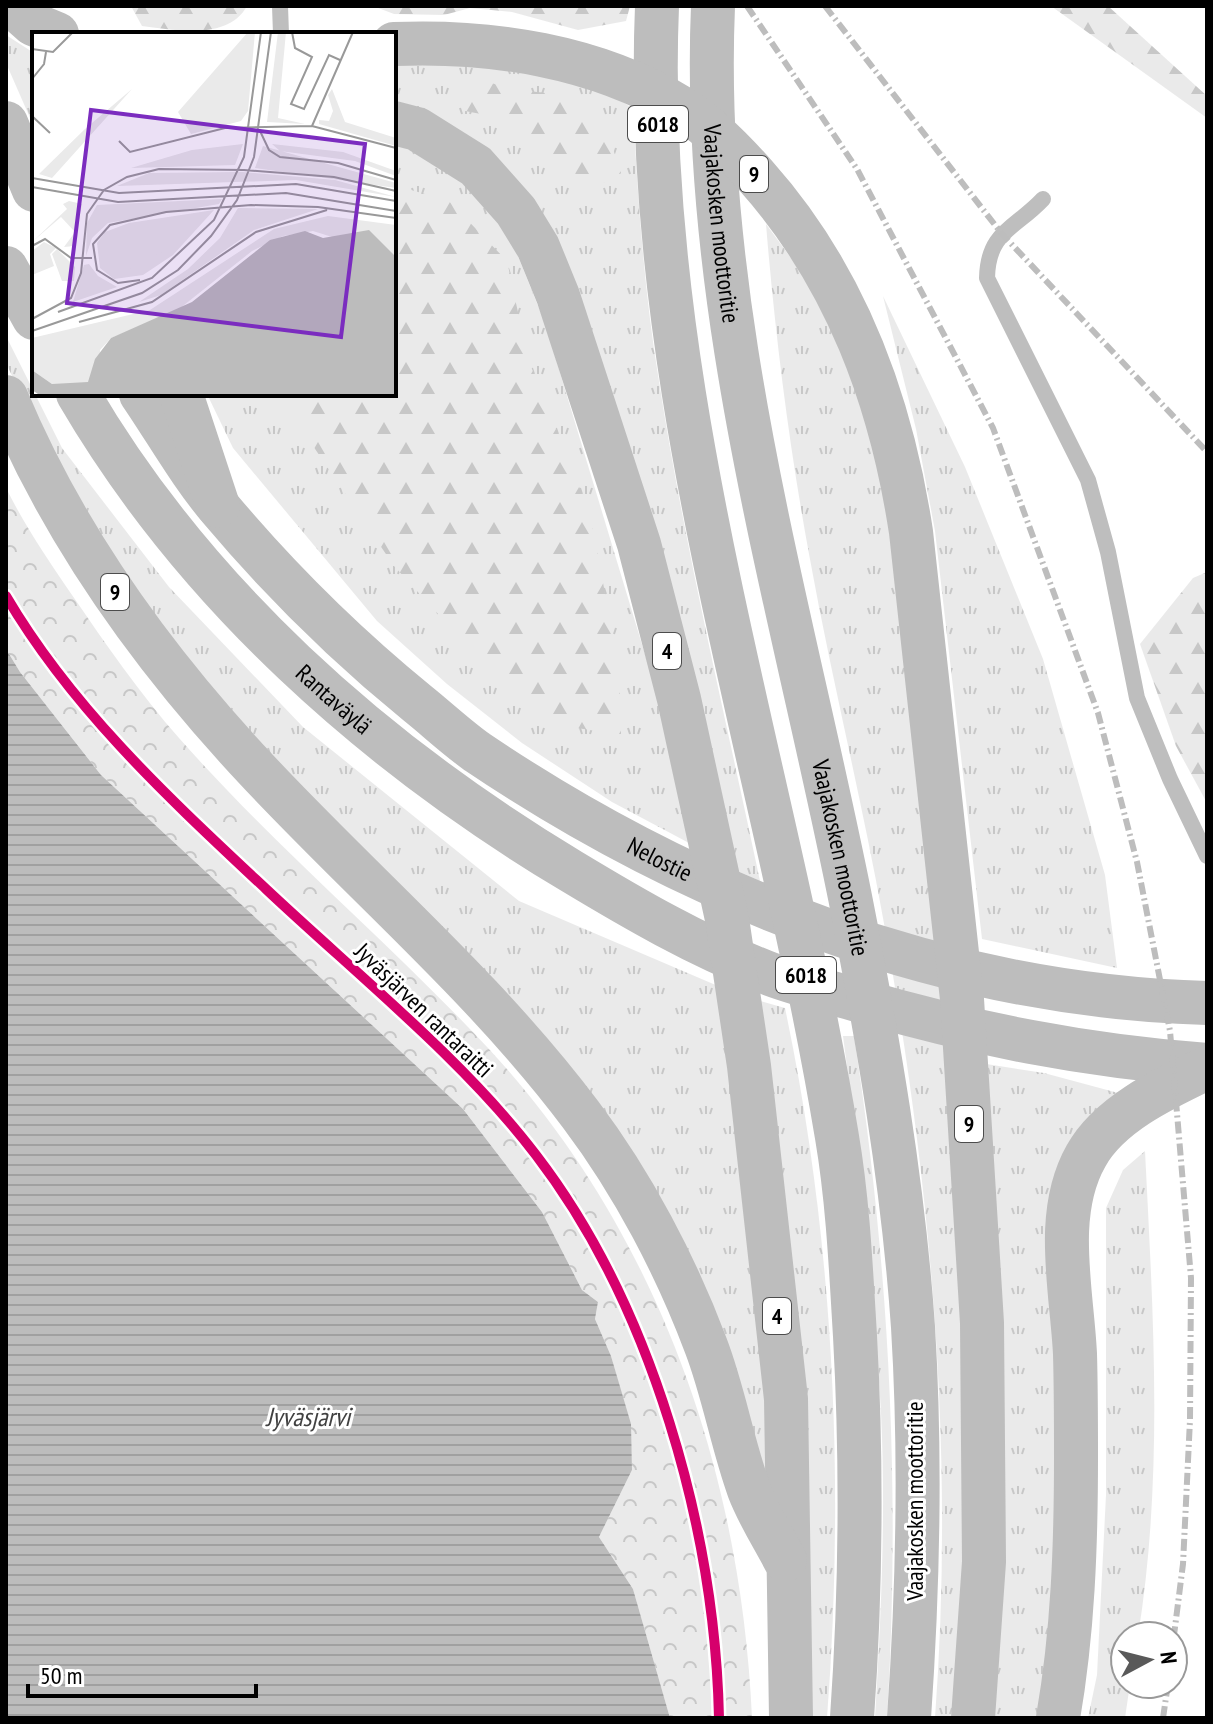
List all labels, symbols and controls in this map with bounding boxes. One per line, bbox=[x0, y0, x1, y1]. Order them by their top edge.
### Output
inset map bbox=[32, 32, 396, 396]
road number: 6018 bbox=[628, 106, 688, 142]
street label: Vaajakosken moottoritie bbox=[697, 122, 747, 325]
road number: 9 bbox=[740, 156, 768, 192]
road number: 9 bbox=[101, 574, 129, 610]
road number: 4 bbox=[653, 633, 681, 669]
street label: Rantaväylä bbox=[290, 657, 379, 741]
street label: Vaajakosken moottoritie bbox=[805, 756, 877, 958]
street label: Nelostie bbox=[622, 830, 697, 888]
street label: Jyväsjärven rantaraitti bbox=[347, 935, 500, 1084]
road number: 6018 bbox=[776, 957, 836, 993]
road number: 9 bbox=[955, 1106, 983, 1142]
road number: 4 bbox=[763, 1298, 791, 1334]
water label: Jyväsjärvi bbox=[265, 1400, 354, 1433]
street label: Vaajakosken moottoritie bbox=[899, 1401, 930, 1602]
north arrow bbox=[1109, 1620, 1189, 1700]
scale bar bbox=[28, 1648, 256, 1698]
text: N bbox=[1154, 1650, 1183, 1665]
text: 50 m bbox=[40, 1660, 82, 1691]

